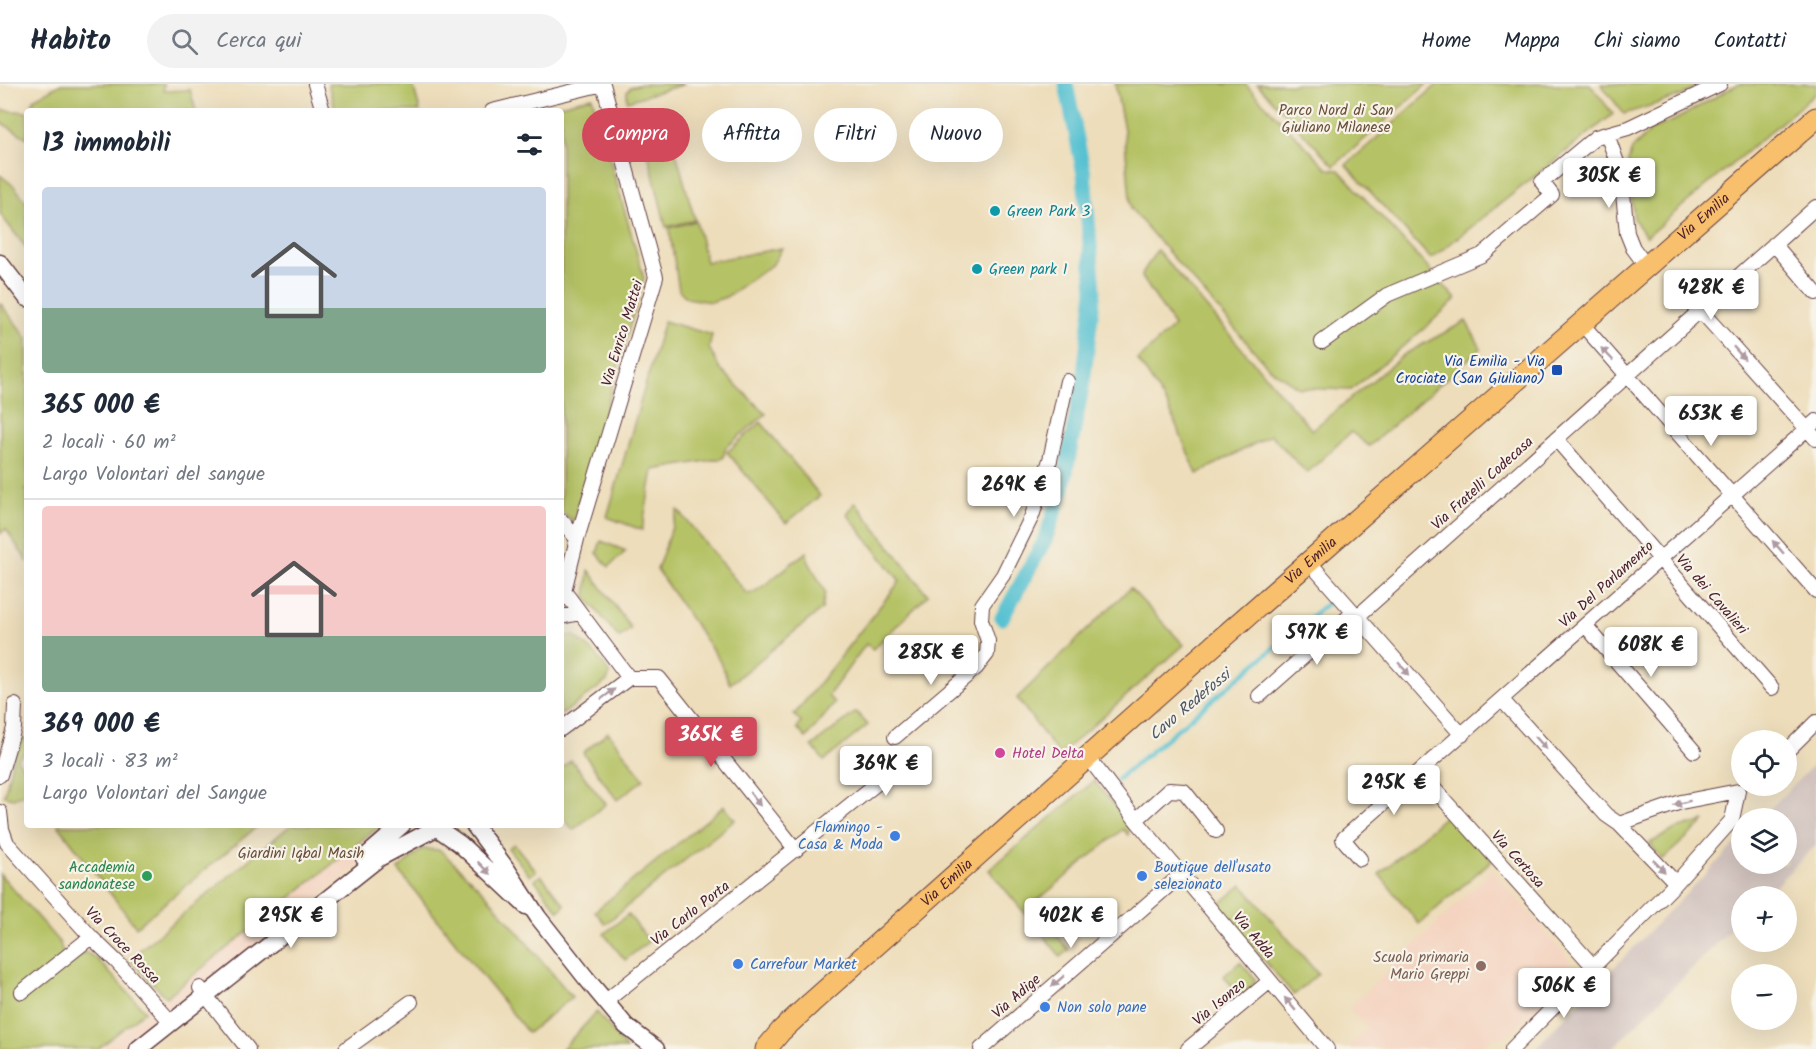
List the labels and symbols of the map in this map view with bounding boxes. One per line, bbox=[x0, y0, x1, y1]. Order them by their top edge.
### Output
park label: Parco Nord di San Giuliano Milanese bbox=[1278, 99, 1394, 140]
pin: 305K € bbox=[1560, 158, 1658, 209]
street label: Via Emilia bbox=[1672, 187, 1736, 247]
place label: Green Park 3 bbox=[1007, 200, 1091, 224]
marker: Green Park 3 bbox=[988, 204, 1002, 218]
place label: Green park 1 bbox=[989, 258, 1068, 282]
marker: Green park 1 bbox=[970, 262, 984, 276]
pin: 428K € bbox=[1662, 270, 1760, 321]
street label: Via Enrico Mattei bbox=[595, 276, 651, 389]
one-way arrow bbox=[1732, 345, 1745, 360]
one-way arrow bbox=[1601, 347, 1615, 361]
place label: Via Emilia - Via Crociate (San Giuliano) bbox=[1396, 350, 1545, 391]
marker: Via Emilia - Via Crociate (San Giuliano) bbox=[1550, 363, 1564, 377]
pin: 653K € bbox=[1662, 396, 1760, 447]
street label: Via Fratelli Codecasa bbox=[1426, 431, 1539, 537]
pin: 269K € bbox=[965, 467, 1063, 518]
street label: Via Emilia bbox=[1280, 531, 1343, 591]
street label: Via Del Parlamento bbox=[1554, 535, 1660, 634]
one-way arrow bbox=[1772, 540, 1785, 555]
street label: Via dei Cavalieri bbox=[1669, 549, 1754, 641]
pin: 597K € bbox=[1268, 615, 1366, 666]
pin: 608K € bbox=[1602, 627, 1700, 678]
pin: 285K € bbox=[882, 635, 980, 686]
water label: Cavo Redefossi bbox=[1144, 661, 1239, 747]
one-way arrow bbox=[1398, 661, 1411, 677]
one-way arrow bbox=[600, 688, 616, 700]
pin: 365K € bbox=[662, 717, 760, 768]
one-way arrow bbox=[1534, 735, 1547, 750]
place label: Hotel Delta bbox=[1012, 742, 1084, 766]
pin: 369K € bbox=[837, 746, 935, 797]
marker: Hotel Delta bbox=[993, 746, 1007, 760]
pin: 295K € bbox=[1345, 765, 1443, 816]
one-way arrow bbox=[749, 791, 762, 807]
one-way arrow bbox=[1673, 798, 1691, 808]
place label: Flamingo - Casa & Moda bbox=[798, 816, 883, 857]
street label: Via Certosa bbox=[1484, 825, 1550, 894]
marker: Flamingo - Casa & Moda bbox=[888, 829, 902, 843]
park label: Giardini Iqbal Masih bbox=[238, 842, 364, 866]
street label: Via Emilia bbox=[916, 853, 979, 913]
place label: Accademia sandonatese bbox=[59, 856, 135, 897]
place label: Boutique dell'usato selezionato bbox=[1154, 856, 1271, 897]
one-way arrow bbox=[1651, 859, 1665, 873]
one-way arrow bbox=[476, 861, 491, 875]
marker: Accademia sandonatese bbox=[140, 869, 154, 883]
marker: Boutique dell'usato selezionato bbox=[1135, 869, 1149, 883]
street label: Via Carlo Porta bbox=[646, 875, 735, 952]
pin: 295K € bbox=[242, 898, 340, 949]
pin: 402K € bbox=[1022, 898, 1120, 949]
street label: Via Croce Rossa bbox=[79, 901, 166, 990]
street label: Via Adda bbox=[1226, 907, 1280, 965]
place label: Scuola primaria Mario Greppi bbox=[1373, 946, 1470, 987]
place label: Carrefour Market bbox=[750, 953, 857, 977]
marker: Carrefour Market bbox=[731, 957, 745, 971]
marker: Scuola primaria Mario Greppi bbox=[1474, 959, 1488, 973]
street label: Via Adige bbox=[987, 968, 1047, 1025]
pin: 506K € bbox=[1515, 968, 1613, 1019]
street label: Via Isonzo bbox=[1187, 973, 1252, 1032]
one-way arrow bbox=[1051, 974, 1066, 987]
place label: Non solo pane bbox=[1057, 996, 1147, 1020]
one-way arrow bbox=[1283, 996, 1296, 1012]
marker: Non solo pane bbox=[1038, 1000, 1052, 1014]

